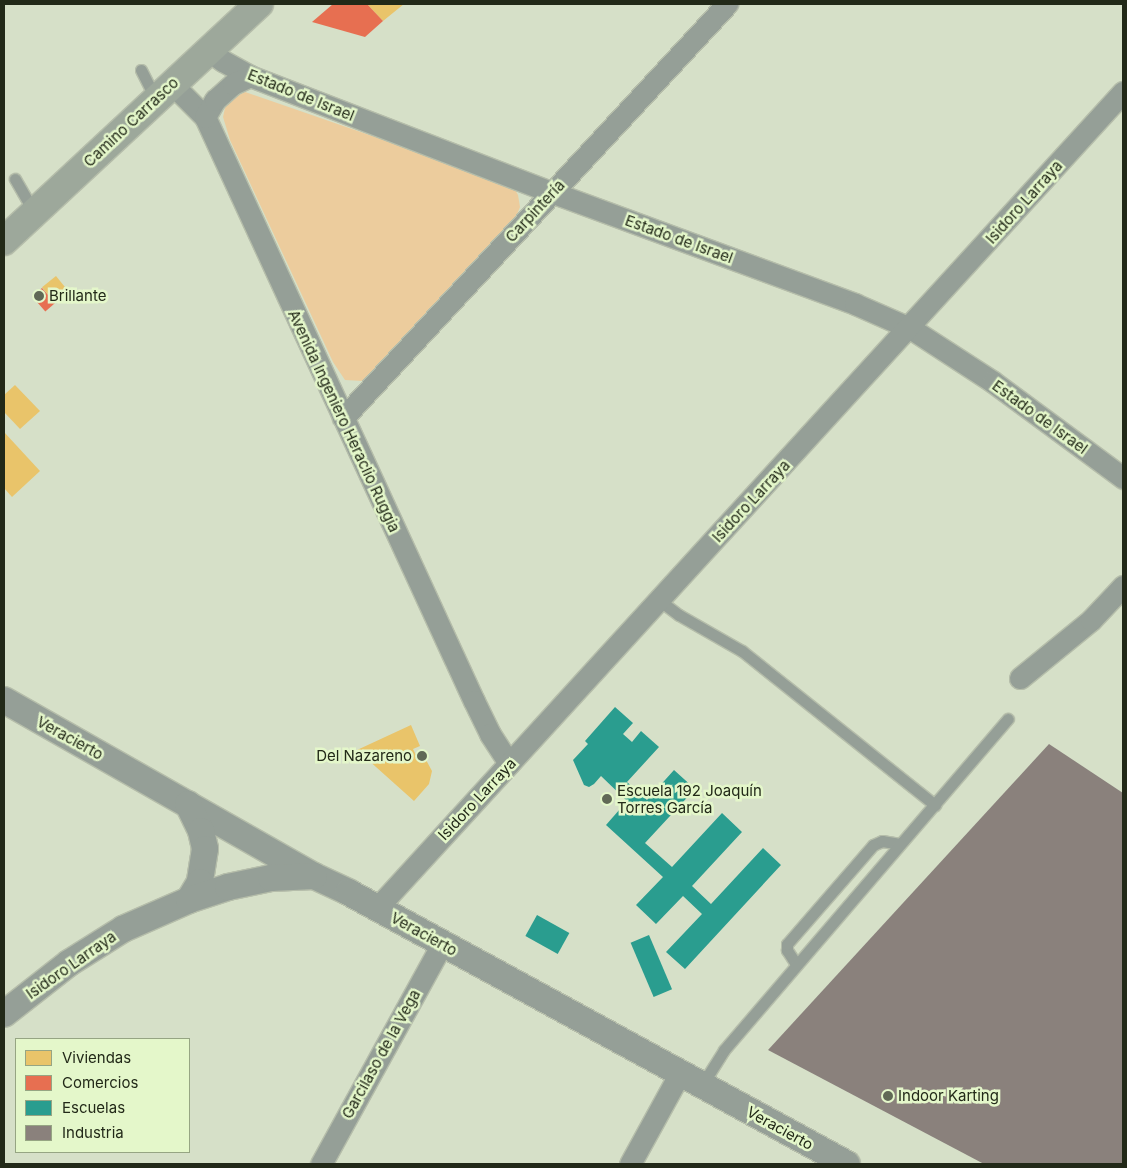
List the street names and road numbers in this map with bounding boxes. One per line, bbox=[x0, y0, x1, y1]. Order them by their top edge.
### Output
street label: Estado de Israel bbox=[245, 65, 357, 125]
street label: Camino Carrasco bbox=[80, 73, 182, 171]
street label: Isidoro Larraya bbox=[982, 157, 1066, 247]
street label: Carpintería bbox=[502, 176, 568, 246]
street label: Estado de Israel bbox=[623, 211, 735, 267]
street label: Avenida Ingeniero Heraclio Ruggia bbox=[284, 307, 404, 535]
street label: Estado de Israel bbox=[989, 376, 1091, 458]
street label: Isidoro Larraya bbox=[708, 456, 794, 546]
street label: Veracierto bbox=[34, 712, 106, 764]
street label: Isidoro Larraya bbox=[434, 754, 520, 844]
street label: Veracierto bbox=[388, 908, 460, 960]
street label: Isidoro Larraya bbox=[23, 927, 119, 1003]
street label: Garcilaso de la Vega bbox=[338, 986, 424, 1122]
street label: Veracierto bbox=[744, 1102, 816, 1154]

